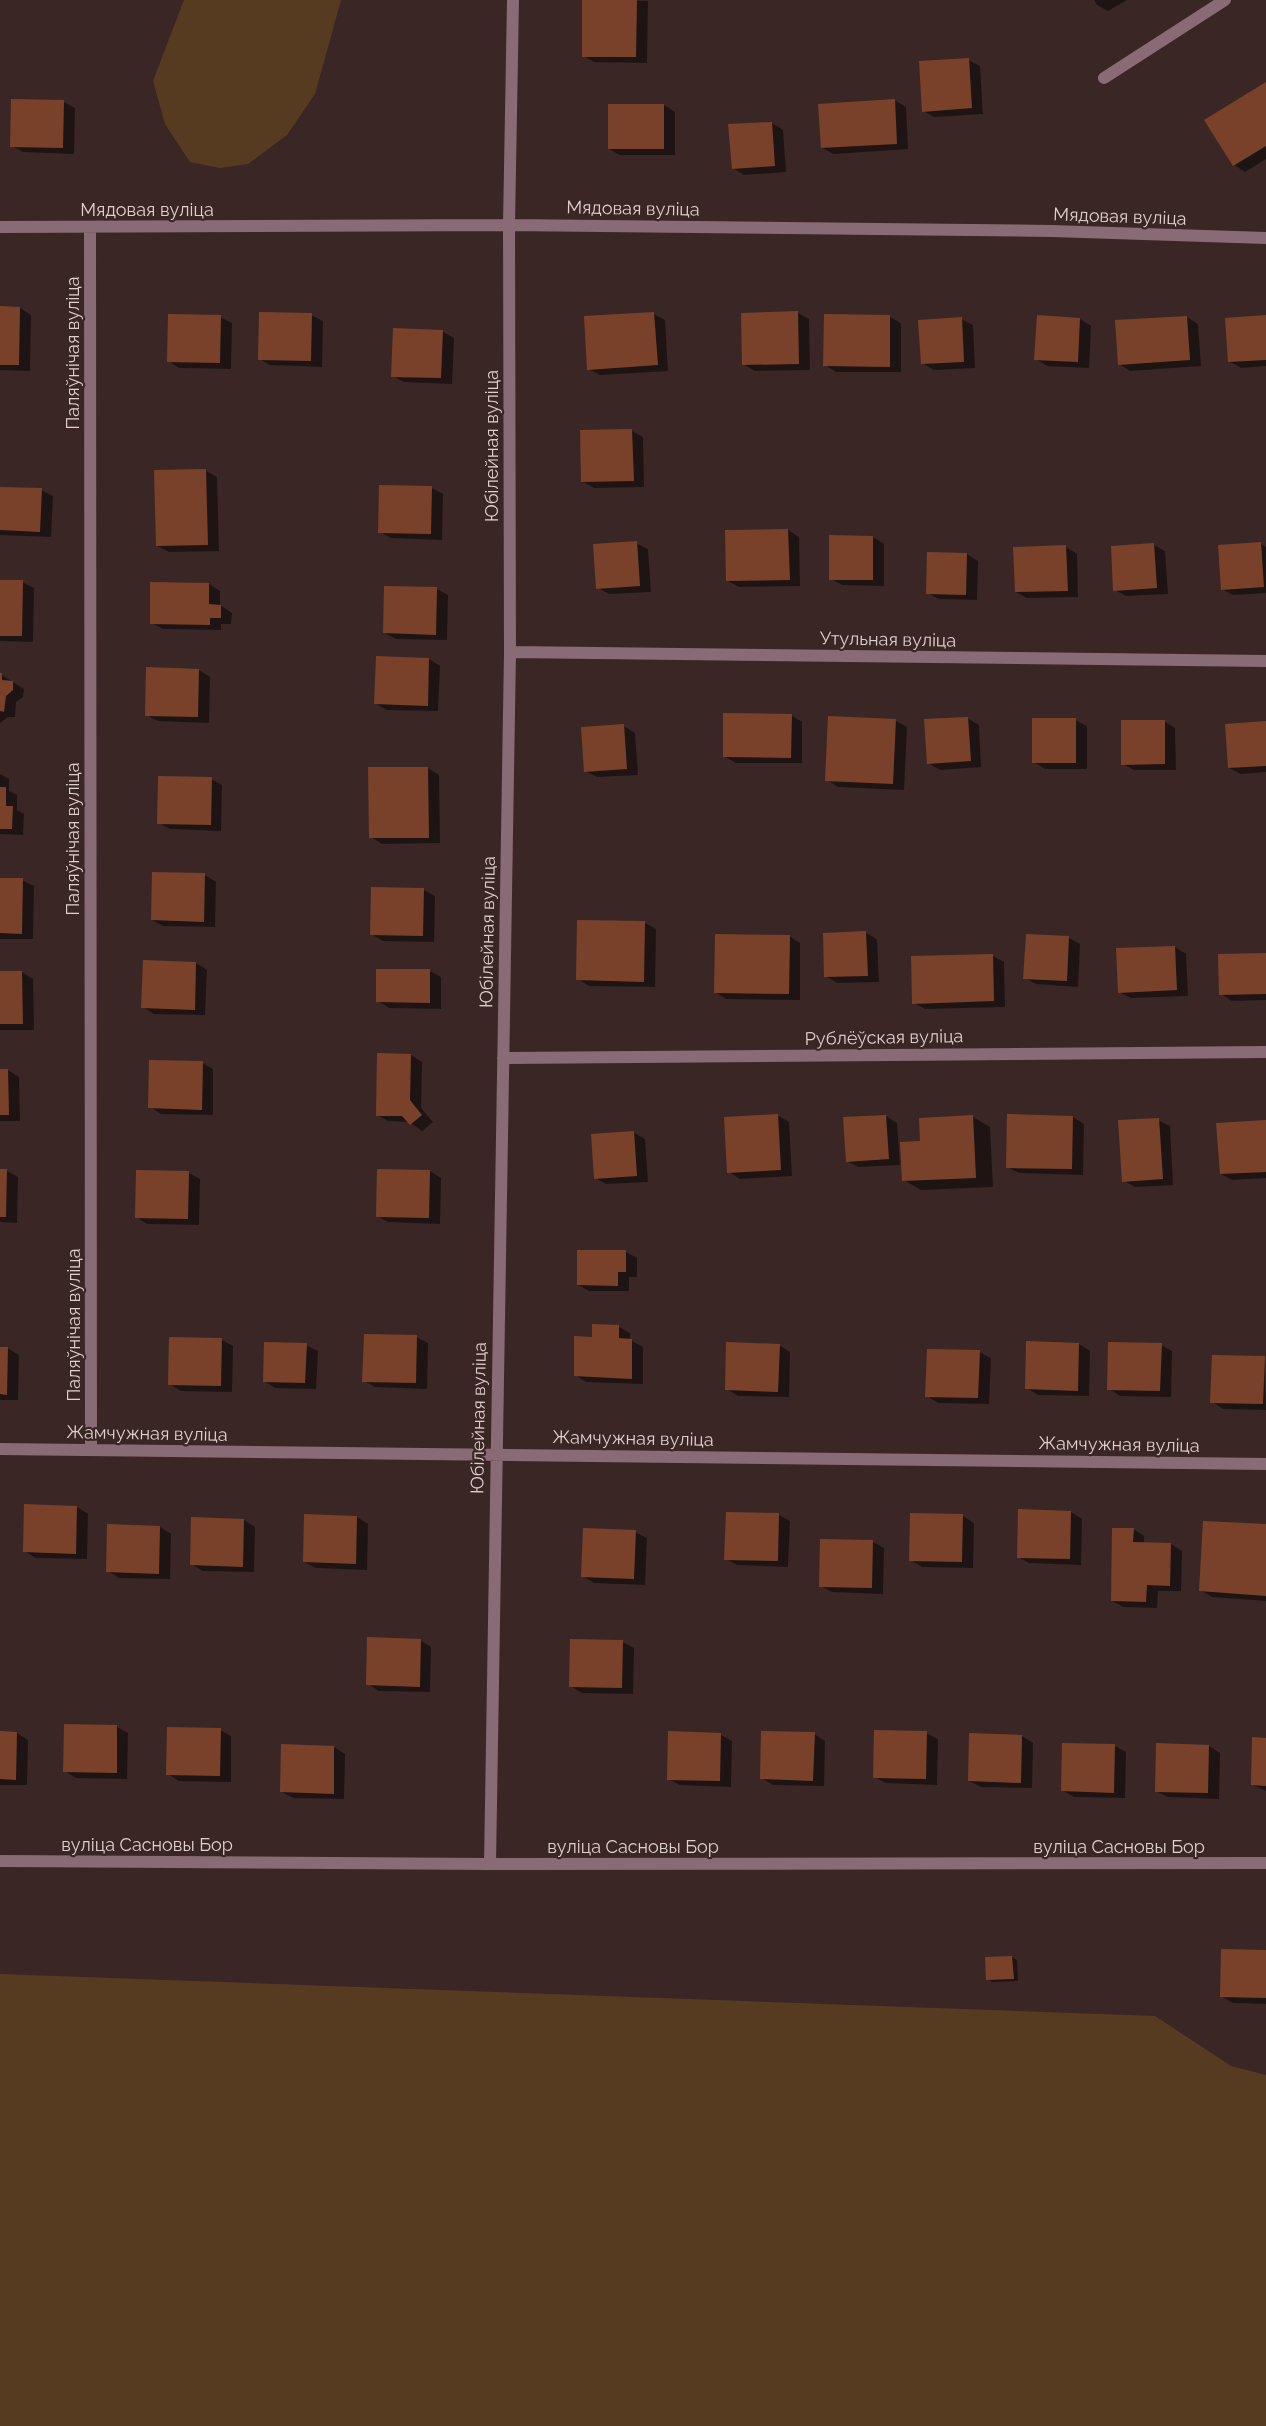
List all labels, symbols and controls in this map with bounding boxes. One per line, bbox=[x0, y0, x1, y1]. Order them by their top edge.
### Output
street label: Мядовая вуліца bbox=[566, 196, 700, 220]
street label: Мядовая вуліца bbox=[80, 199, 214, 220]
street label: Мядовая вуліца bbox=[1053, 203, 1187, 229]
street label: Паляўнічая вуліца bbox=[62, 276, 83, 430]
street label: Юбілейная вуліца bbox=[481, 370, 502, 522]
street label: Утульная вуліца bbox=[820, 627, 956, 651]
street label: Паляўнічая вуліца bbox=[62, 762, 83, 916]
street label: Юбілейная вуліца bbox=[475, 856, 499, 1008]
street label: Рублёўская вуліца bbox=[805, 1025, 963, 1049]
street label: Паляўнічая вуліца bbox=[63, 1248, 84, 1402]
street label: Юбілейная вуліца bbox=[466, 1342, 490, 1494]
street label: Жамчужная вуліца bbox=[66, 1421, 228, 1445]
street label: Жамчужная вуліца bbox=[552, 1426, 714, 1450]
street label: Жамчужная вуліца bbox=[1038, 1432, 1200, 1456]
street label: вуліца Сасновы Бор bbox=[61, 1834, 233, 1855]
street label: вуліца Сасновы Бор bbox=[547, 1836, 719, 1857]
street label: вуліца Сасновы Бор bbox=[1033, 1836, 1205, 1857]

